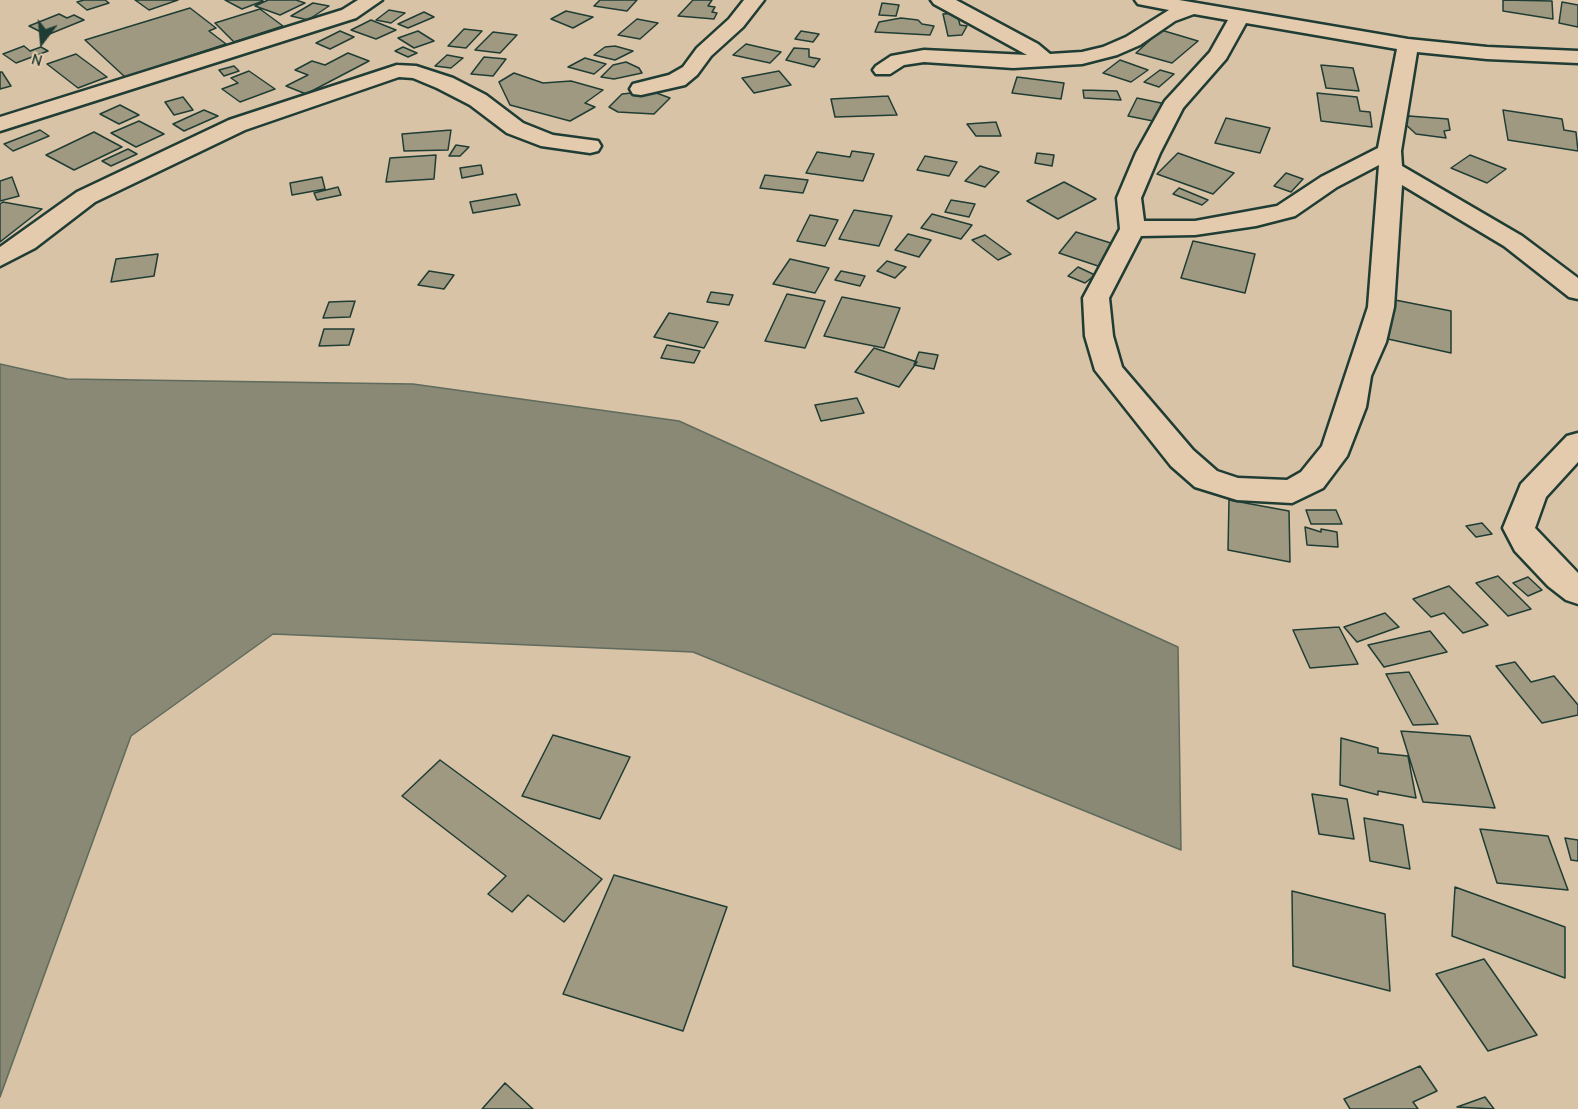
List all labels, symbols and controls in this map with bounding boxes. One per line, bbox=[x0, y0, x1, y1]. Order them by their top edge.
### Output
north arrow bbox=[12, 12, 72, 72]
text: N bbox=[30, 49, 45, 69]

